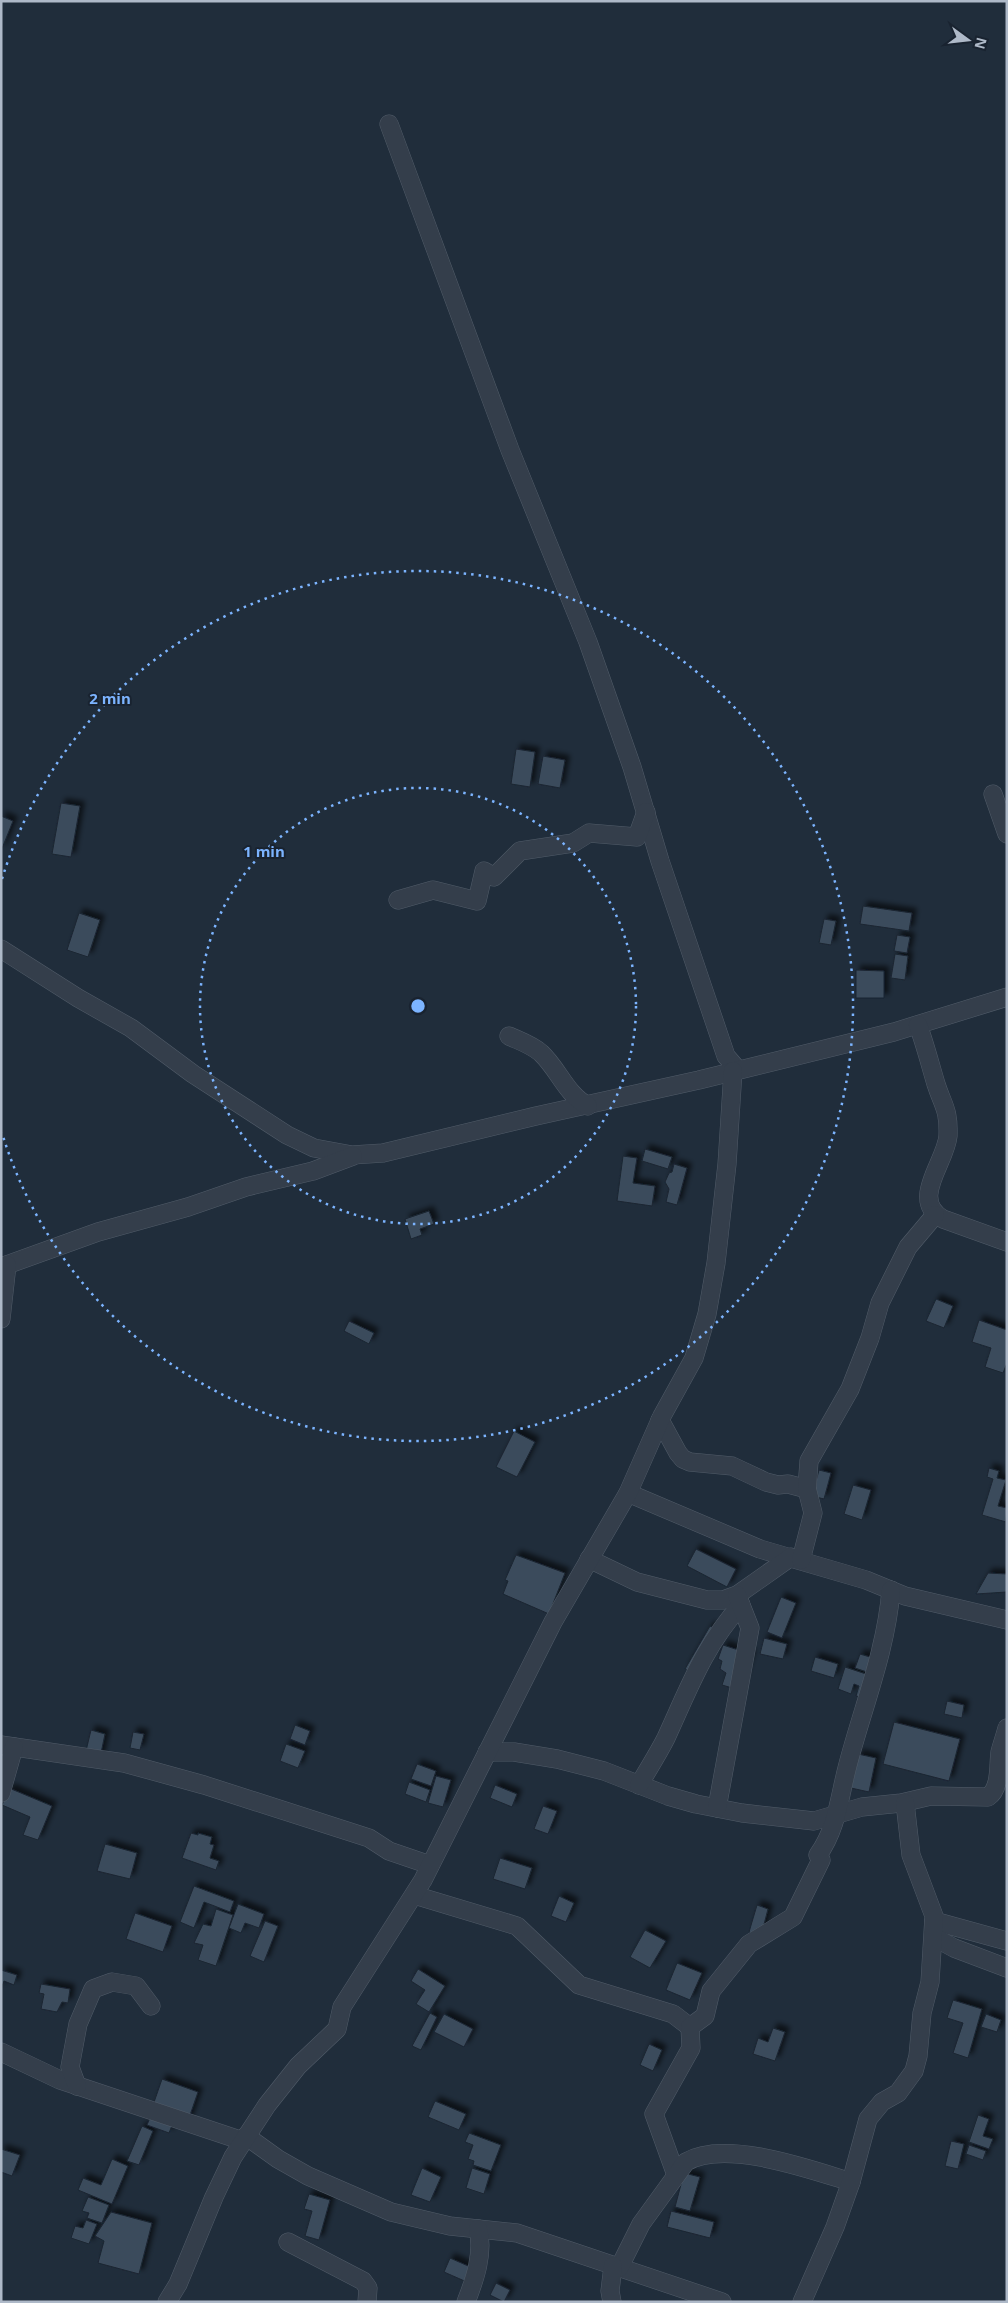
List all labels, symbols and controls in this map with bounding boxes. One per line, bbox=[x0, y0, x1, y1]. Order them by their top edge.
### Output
north arrow bbox=[943, 15, 993, 65]
text: N bbox=[970, 36, 992, 51]
text: 2 min bbox=[89, 688, 131, 708]
text: 1 min bbox=[243, 841, 285, 861]
centre of rings bbox=[409, 997, 427, 1015]

